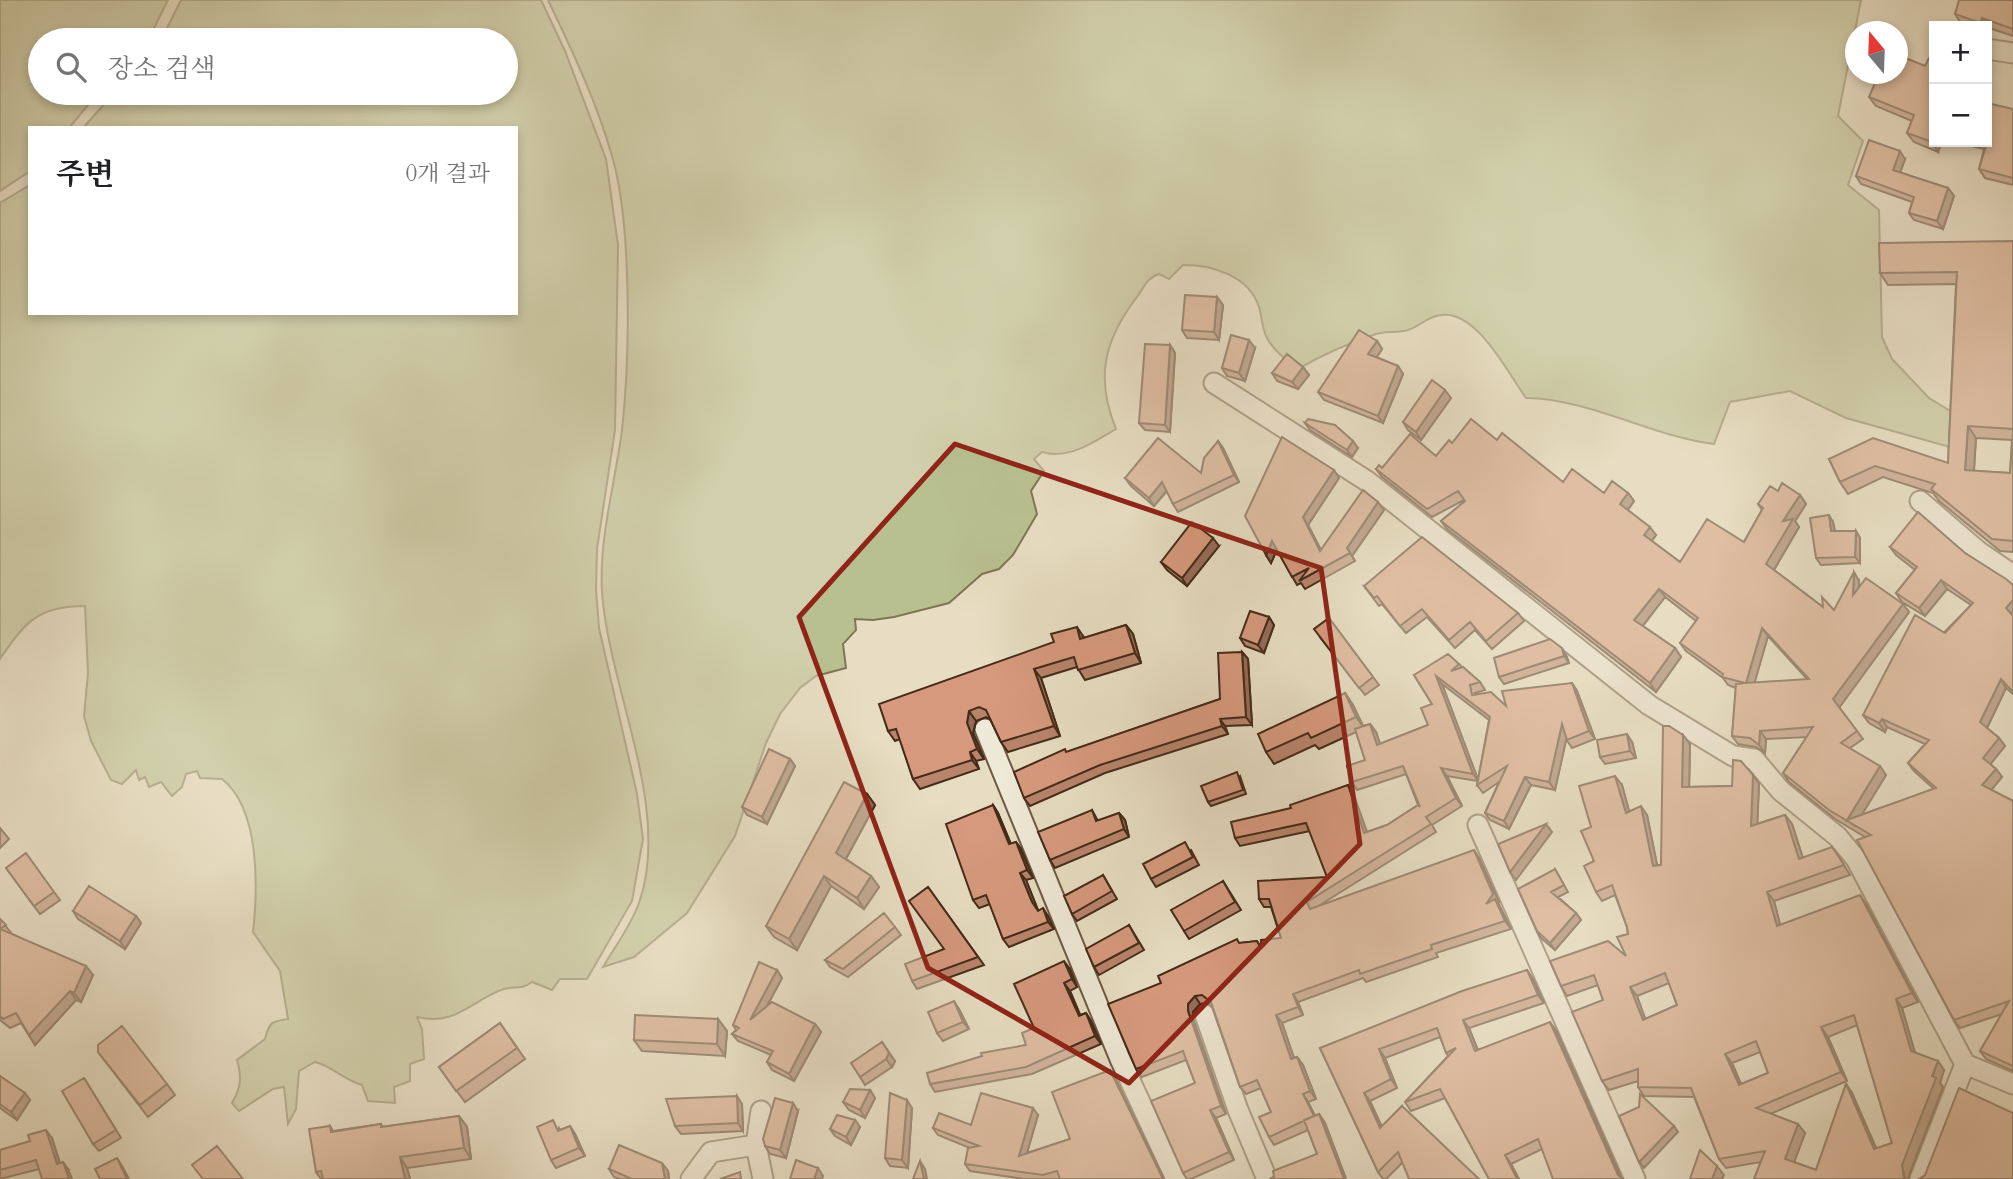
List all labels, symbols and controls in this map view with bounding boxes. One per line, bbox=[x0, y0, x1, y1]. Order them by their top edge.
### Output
north arrow bbox=[1845, 21, 1908, 84]
map controls bbox=[1929, 21, 1992, 147]
button: + bbox=[1929, 21, 1992, 84]
search box bbox=[28, 28, 518, 105]
icon: search bbox=[52, 48, 90, 86]
text: 장소 검색 bbox=[108, 51, 215, 86]
button: − bbox=[1929, 84, 1992, 147]
text: 주변 bbox=[56, 154, 114, 195]
text: 0개 결과 bbox=[405, 158, 490, 189]

